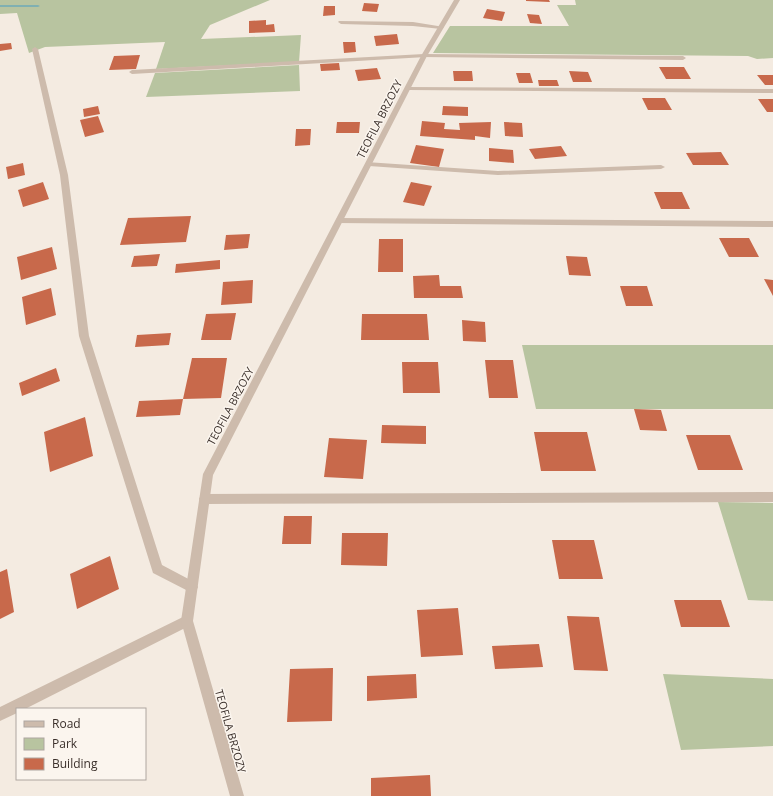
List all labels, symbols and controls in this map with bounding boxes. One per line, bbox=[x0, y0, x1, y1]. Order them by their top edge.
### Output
street label: TEOFILA BRZOZY bbox=[353, 76, 406, 161]
street label: TEOFILA BRZOZY bbox=[203, 364, 257, 448]
street label: TEOFILA BRZOZY bbox=[212, 687, 250, 775]
legend bbox=[16, 708, 146, 780]
text: Road bbox=[52, 715, 81, 732]
text: Park bbox=[52, 735, 78, 752]
text: Building bbox=[52, 755, 98, 772]

